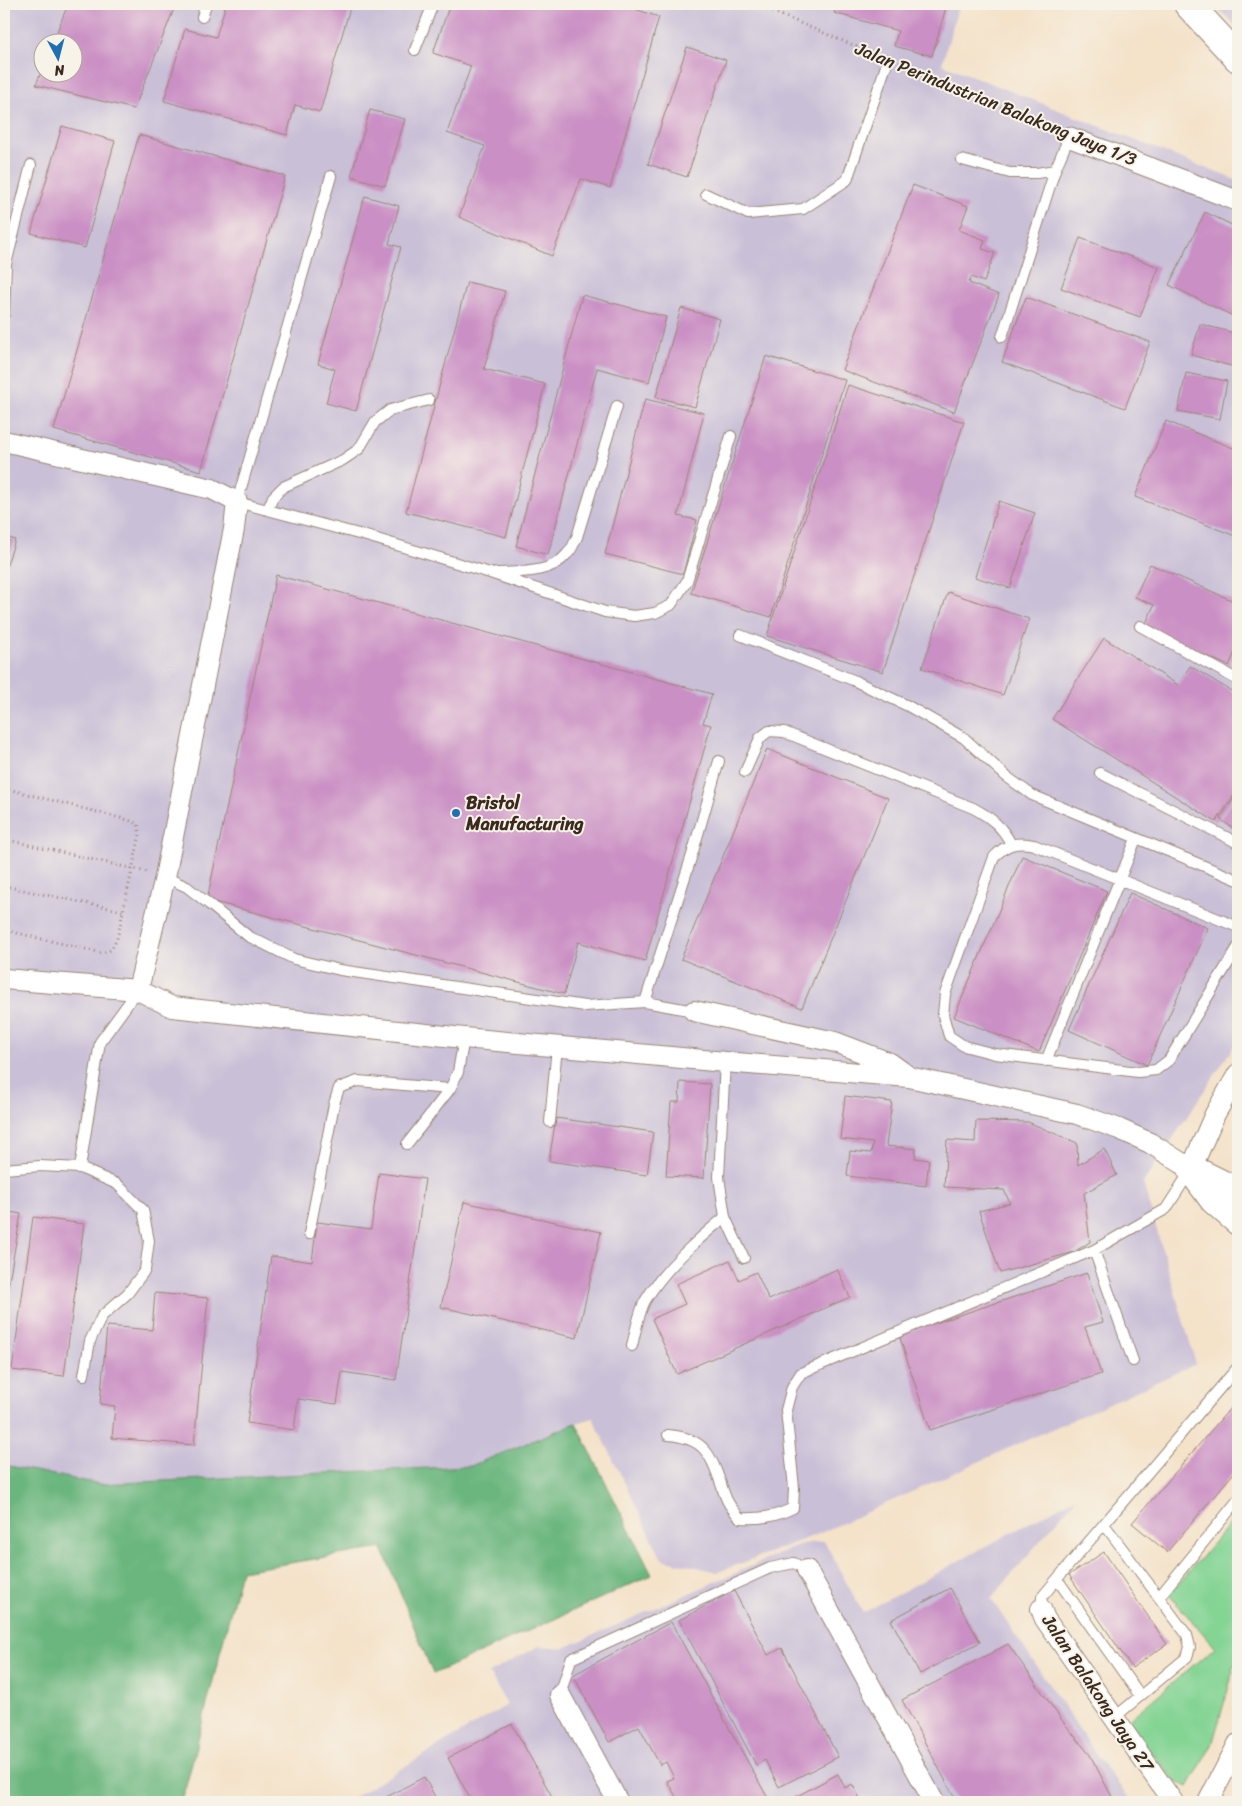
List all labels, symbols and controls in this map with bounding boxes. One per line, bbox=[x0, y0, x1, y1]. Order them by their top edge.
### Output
north arrow bbox=[32, 32, 82, 82]
street label: Jalan Perindustrian Balakong Jaya 1/3 bbox=[849, 32, 1142, 175]
text: N bbox=[53, 57, 67, 83]
place label: Bristol Manufacturing bbox=[465, 787, 584, 840]
marker: Bristol Manufacturing bbox=[450, 807, 462, 819]
street label: Jalan Balakong Jaya 27 bbox=[1033, 1607, 1164, 1780]

